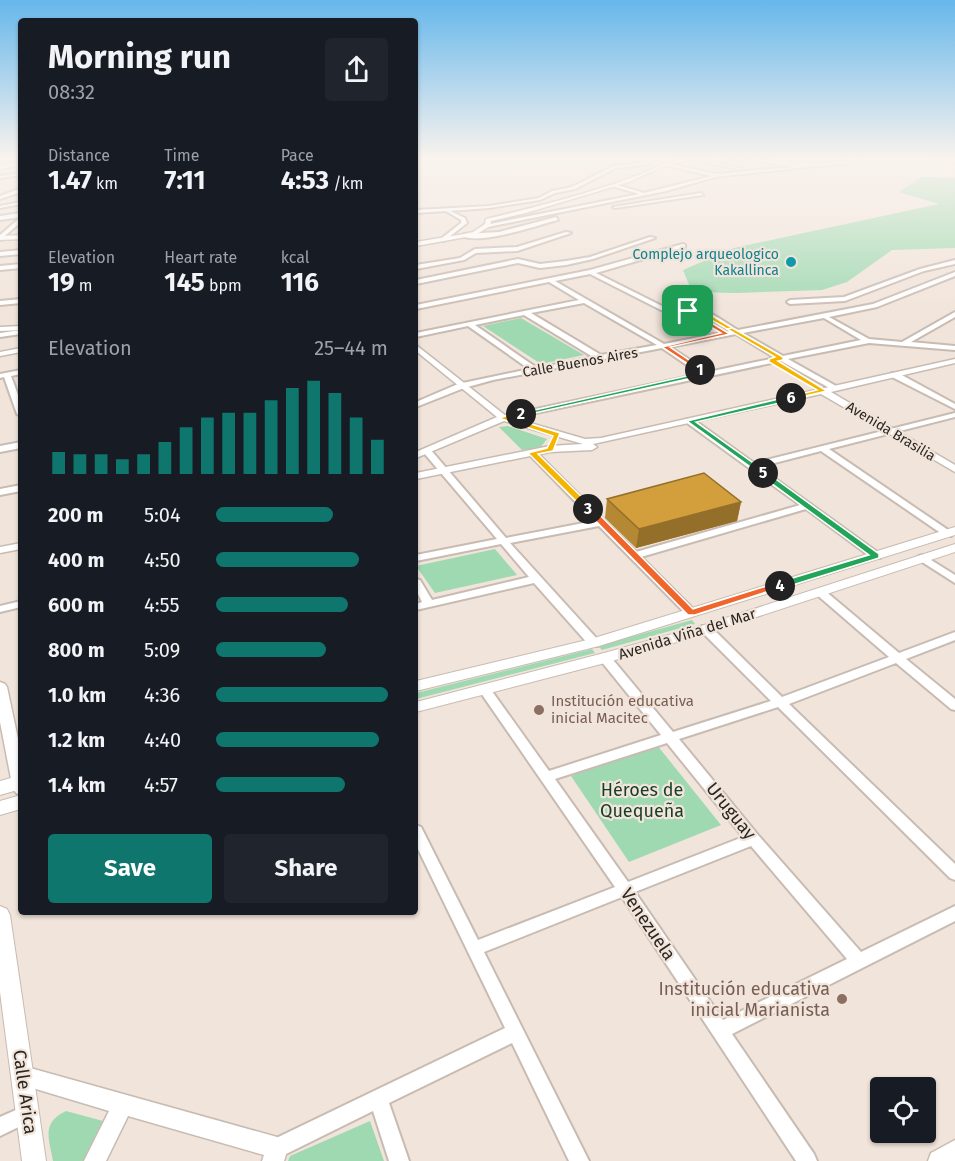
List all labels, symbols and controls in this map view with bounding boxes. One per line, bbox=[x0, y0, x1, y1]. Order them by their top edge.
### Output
text: Morning run bbox=[48, 37, 231, 77]
button: share bbox=[325, 38, 388, 101]
text: 08:32 bbox=[48, 80, 95, 104]
text: Distance bbox=[48, 146, 110, 165]
text: Time bbox=[164, 146, 200, 165]
text: Pace bbox=[281, 146, 314, 165]
text: 1.47 bbox=[48, 165, 92, 196]
text: 7:11 bbox=[164, 165, 206, 196]
text: 4:53 bbox=[281, 165, 329, 196]
text: km bbox=[92, 174, 118, 193]
text: /km bbox=[329, 174, 364, 193]
place label: Complejo arqueologico Kakallinca bbox=[633, 246, 779, 279]
text: Elevation bbox=[48, 248, 115, 267]
text: Heart rate bbox=[164, 248, 237, 267]
text: kcal bbox=[281, 248, 309, 267]
marker: Complejo arqueologico Kakallinca bbox=[784, 255, 798, 269]
text: 19 bbox=[48, 267, 75, 298]
text: 145 bbox=[164, 267, 205, 298]
text: 116 bbox=[281, 267, 319, 298]
text: m bbox=[75, 276, 93, 295]
text: bpm bbox=[205, 276, 242, 295]
pin bbox=[662, 285, 713, 336]
icon: arrive bbox=[671, 294, 704, 327]
text: Elevation bbox=[48, 336, 132, 360]
text: 25–44 m bbox=[314, 336, 388, 360]
street label: Calle Buenos Aires bbox=[521, 344, 639, 381]
pin: 1 bbox=[685, 355, 715, 385]
text: 1 bbox=[696, 360, 704, 379]
pin: 6 bbox=[776, 383, 806, 413]
text: 6 bbox=[786, 388, 796, 407]
street label: Avenida Brasilia bbox=[843, 398, 939, 465]
pin: 2 bbox=[506, 399, 536, 429]
text: 2 bbox=[517, 404, 525, 423]
pin: 5 bbox=[748, 458, 778, 488]
text: 5 bbox=[759, 463, 767, 482]
pin: 3 bbox=[573, 494, 603, 524]
text: 3 bbox=[584, 499, 592, 518]
text: 200 m bbox=[48, 503, 103, 527]
text: 5:04 bbox=[144, 503, 181, 527]
text: 400 m bbox=[48, 548, 104, 572]
text: 4:50 bbox=[144, 548, 181, 572]
pin: 4 bbox=[765, 571, 795, 601]
text: 4 bbox=[775, 576, 785, 595]
text: 600 m bbox=[48, 593, 104, 617]
text: 4:55 bbox=[144, 593, 179, 617]
street label: Avenida Viña del Mar bbox=[616, 604, 758, 663]
text: 800 m bbox=[48, 638, 105, 662]
text: 5:09 bbox=[144, 638, 180, 662]
text: 1.0 km bbox=[48, 683, 106, 707]
text: 4:36 bbox=[144, 683, 180, 707]
place label: Institución educativa inicial Macitec bbox=[551, 692, 694, 727]
marker: Institución educativa inicial Macitec bbox=[532, 703, 546, 717]
text: 1.2 km bbox=[48, 728, 105, 752]
text: 4:40 bbox=[144, 728, 181, 752]
text: 1.4 km bbox=[48, 773, 106, 797]
text: 4:57 bbox=[144, 773, 178, 797]
street label: Uruguay bbox=[701, 778, 761, 844]
park label: Héroes de Quequeña bbox=[600, 779, 684, 822]
button: Save bbox=[48, 834, 212, 903]
button: Share bbox=[224, 834, 388, 903]
street label: Venezuela bbox=[616, 884, 680, 964]
place label: Institución educativa inicial Marianista bbox=[658, 978, 830, 1021]
marker: Institución educativa inicial Marianista bbox=[835, 992, 849, 1006]
street label: Calle Arica bbox=[8, 1048, 42, 1136]
map controls bbox=[870, 1077, 936, 1143]
button: locate bbox=[870, 1077, 936, 1143]

